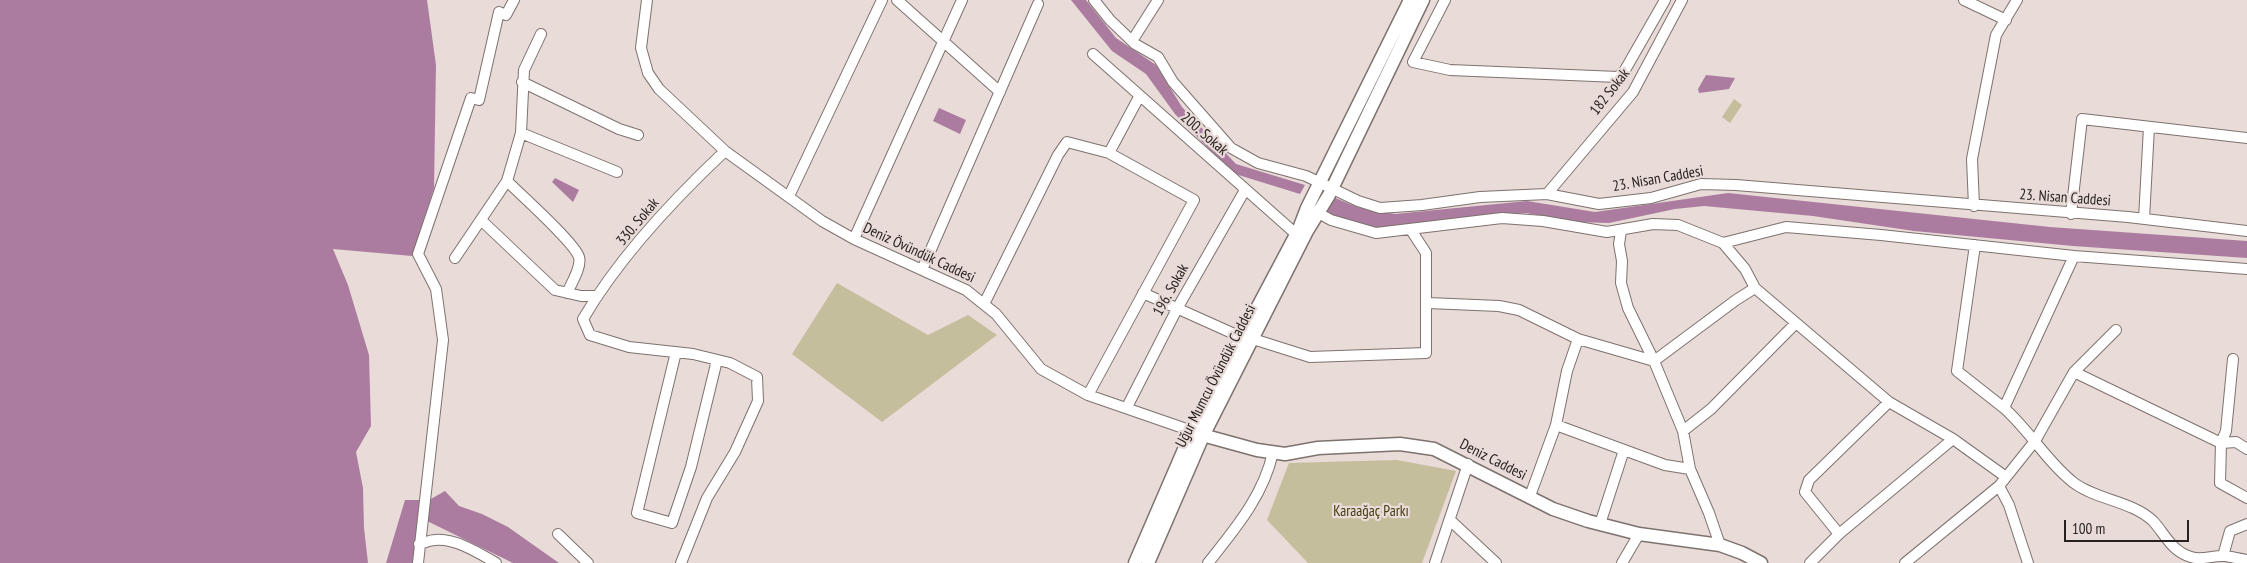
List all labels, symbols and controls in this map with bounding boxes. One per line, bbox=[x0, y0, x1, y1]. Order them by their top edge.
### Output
street label: 182 Sokak bbox=[1586, 65, 1634, 119]
street label: 200. Sokak bbox=[1177, 109, 1231, 159]
street label: 23. Nisan Caddesi bbox=[1611, 162, 1705, 196]
street label: 23. Nisan Caddesi bbox=[2019, 186, 2111, 210]
street label: 330. Sokak bbox=[613, 195, 663, 249]
street label: Deniz Övündük Caddesi bbox=[860, 219, 978, 287]
street label: 196. Sokak bbox=[1149, 261, 1193, 319]
street label: Uğur Mumcu Övündük Caddesi bbox=[1172, 301, 1260, 451]
street label: Deniz Caddesi bbox=[1457, 435, 1529, 485]
park label: Karaağaç Parkı bbox=[1333, 503, 1409, 521]
scale bar bbox=[2067, 510, 2192, 542]
text: 100 m bbox=[2072, 519, 2105, 538]

